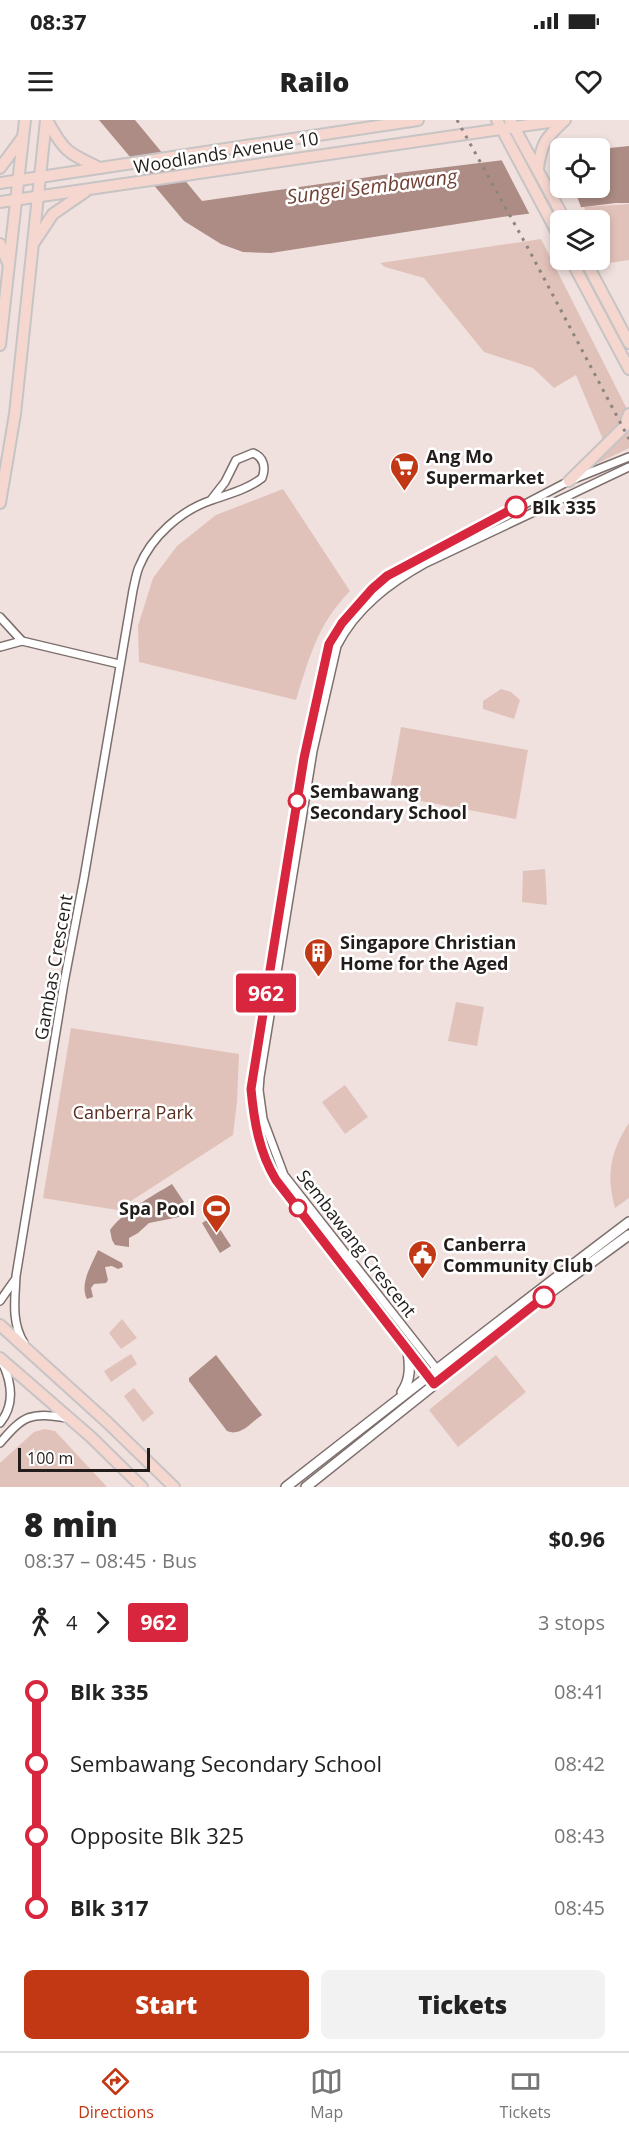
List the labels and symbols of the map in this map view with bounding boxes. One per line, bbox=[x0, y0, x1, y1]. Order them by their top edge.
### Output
street label: Woodlands Avenue 10 bbox=[132, 126, 320, 178]
water label: Sungei Sembawang bbox=[285, 162, 459, 210]
place label: Ang Mo Supermarket bbox=[426, 444, 544, 489]
supermarket icon: Ang Mo Supermarket bbox=[389, 450, 421, 492]
place label: Blk 335 bbox=[532, 495, 596, 519]
marker: Blk 335 bbox=[505, 496, 527, 518]
place label: Sembawang Secondary School bbox=[310, 779, 467, 824]
marker: Sembawang Secondary School bbox=[288, 792, 306, 810]
street label: Gambas Crescent bbox=[28, 892, 78, 1042]
place label: Singapore Christian Home for the Aged bbox=[340, 930, 516, 975]
building icon: Singapore Christian Home for the Aged bbox=[303, 936, 335, 978]
line badge: 962 bbox=[232, 974, 300, 1012]
park label: Canberra Park bbox=[73, 1100, 194, 1124]
street label: Sembawang Crescent bbox=[292, 1164, 422, 1322]
sports icon: Spa Pool bbox=[200, 1192, 232, 1234]
place label: Spa Pool bbox=[119, 1196, 195, 1220]
unlabelled marker bbox=[289, 1199, 307, 1217]
place label: Canberra Community Club bbox=[443, 1232, 593, 1277]
public building icon: Canberra Community Club bbox=[406, 1238, 438, 1280]
unlabelled marker bbox=[533, 1286, 555, 1308]
scale bar bbox=[18, 1445, 150, 1472]

